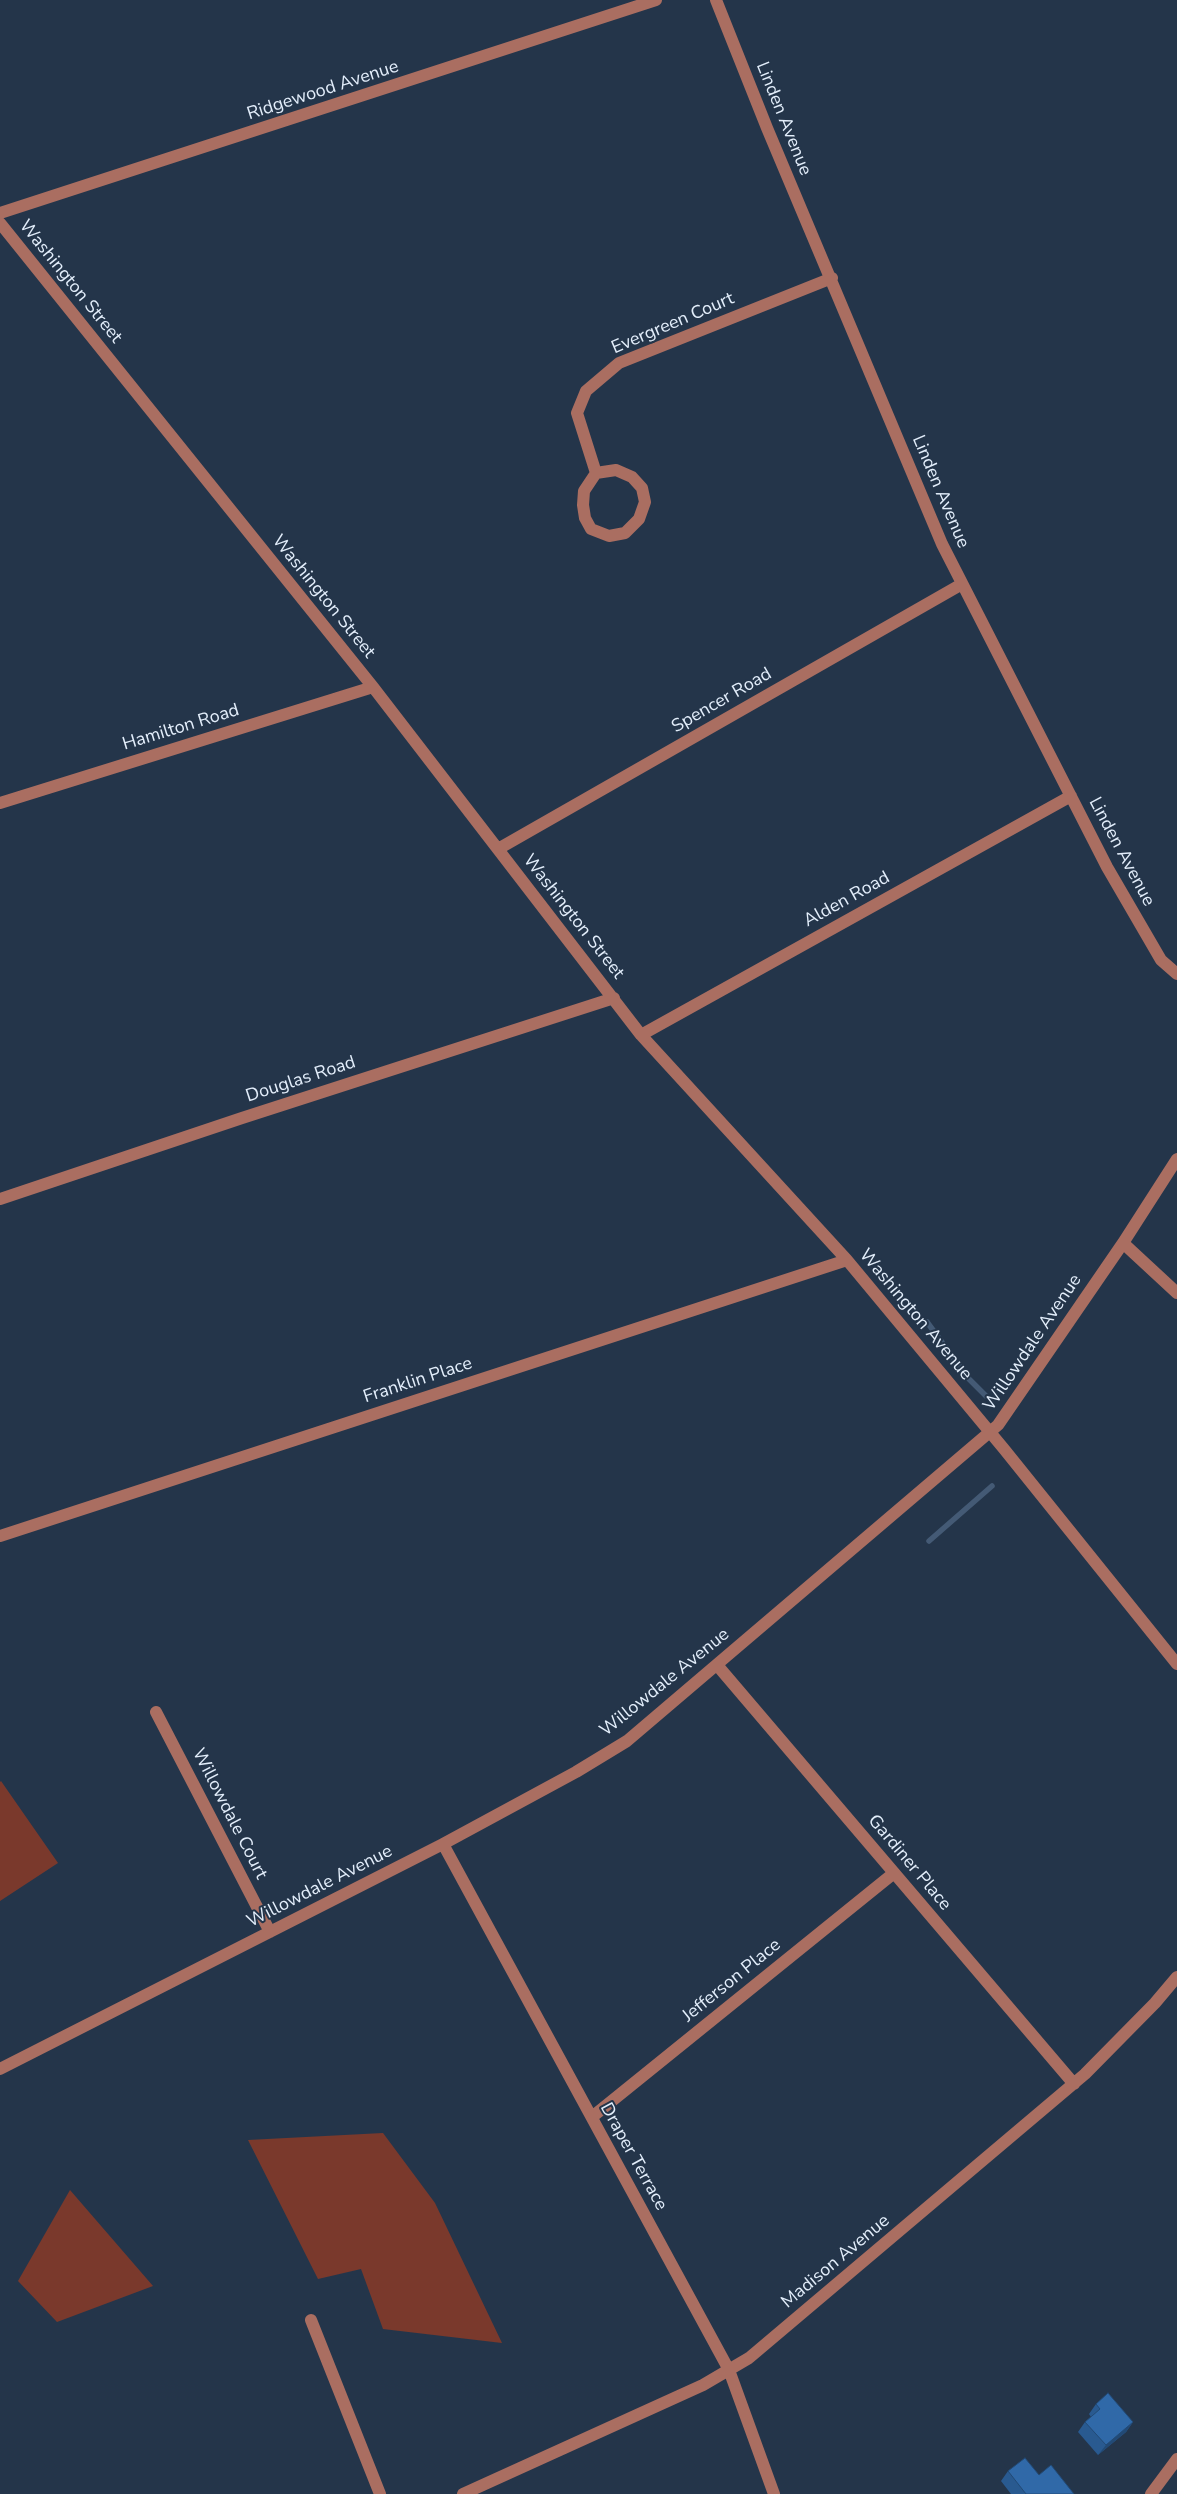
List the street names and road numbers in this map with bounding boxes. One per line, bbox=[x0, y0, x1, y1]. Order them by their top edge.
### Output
street label: Ridgewood Avenue bbox=[244, 56, 402, 126]
street label: Linden Avenue bbox=[750, 59, 816, 179]
street label: Washington Street bbox=[14, 216, 126, 348]
street label: Evergreen Court bbox=[608, 288, 738, 360]
street label: Linden Avenue bbox=[907, 432, 973, 552]
street label: Washington Street bbox=[267, 531, 379, 663]
street label: Spencer Road bbox=[668, 664, 776, 738]
street label: Hamilton Road bbox=[120, 700, 242, 756]
street label: Linden Avenue bbox=[1083, 794, 1159, 910]
street label: Washington Street bbox=[518, 850, 628, 984]
street label: Alden Road bbox=[800, 867, 894, 933]
street label: Douglas Road bbox=[243, 1052, 359, 1108]
street label: Washington Avenue bbox=[854, 1245, 976, 1385]
street label: Willowdale Avenue bbox=[979, 1271, 1087, 1415]
street label: Franklin Place bbox=[361, 1353, 475, 1409]
street label: Willowdale Avenue bbox=[596, 1624, 734, 1742]
street label: Willowdale Court bbox=[187, 1745, 271, 1883]
street label: Gardiner Place bbox=[863, 1811, 955, 1915]
street label: Willowdale Avenue bbox=[244, 1841, 396, 1933]
street label: Jefferson Place bbox=[678, 1935, 786, 2027]
street label: Draper Terrace bbox=[595, 2100, 671, 2214]
street label: Madison Avenue bbox=[778, 2211, 894, 2313]

